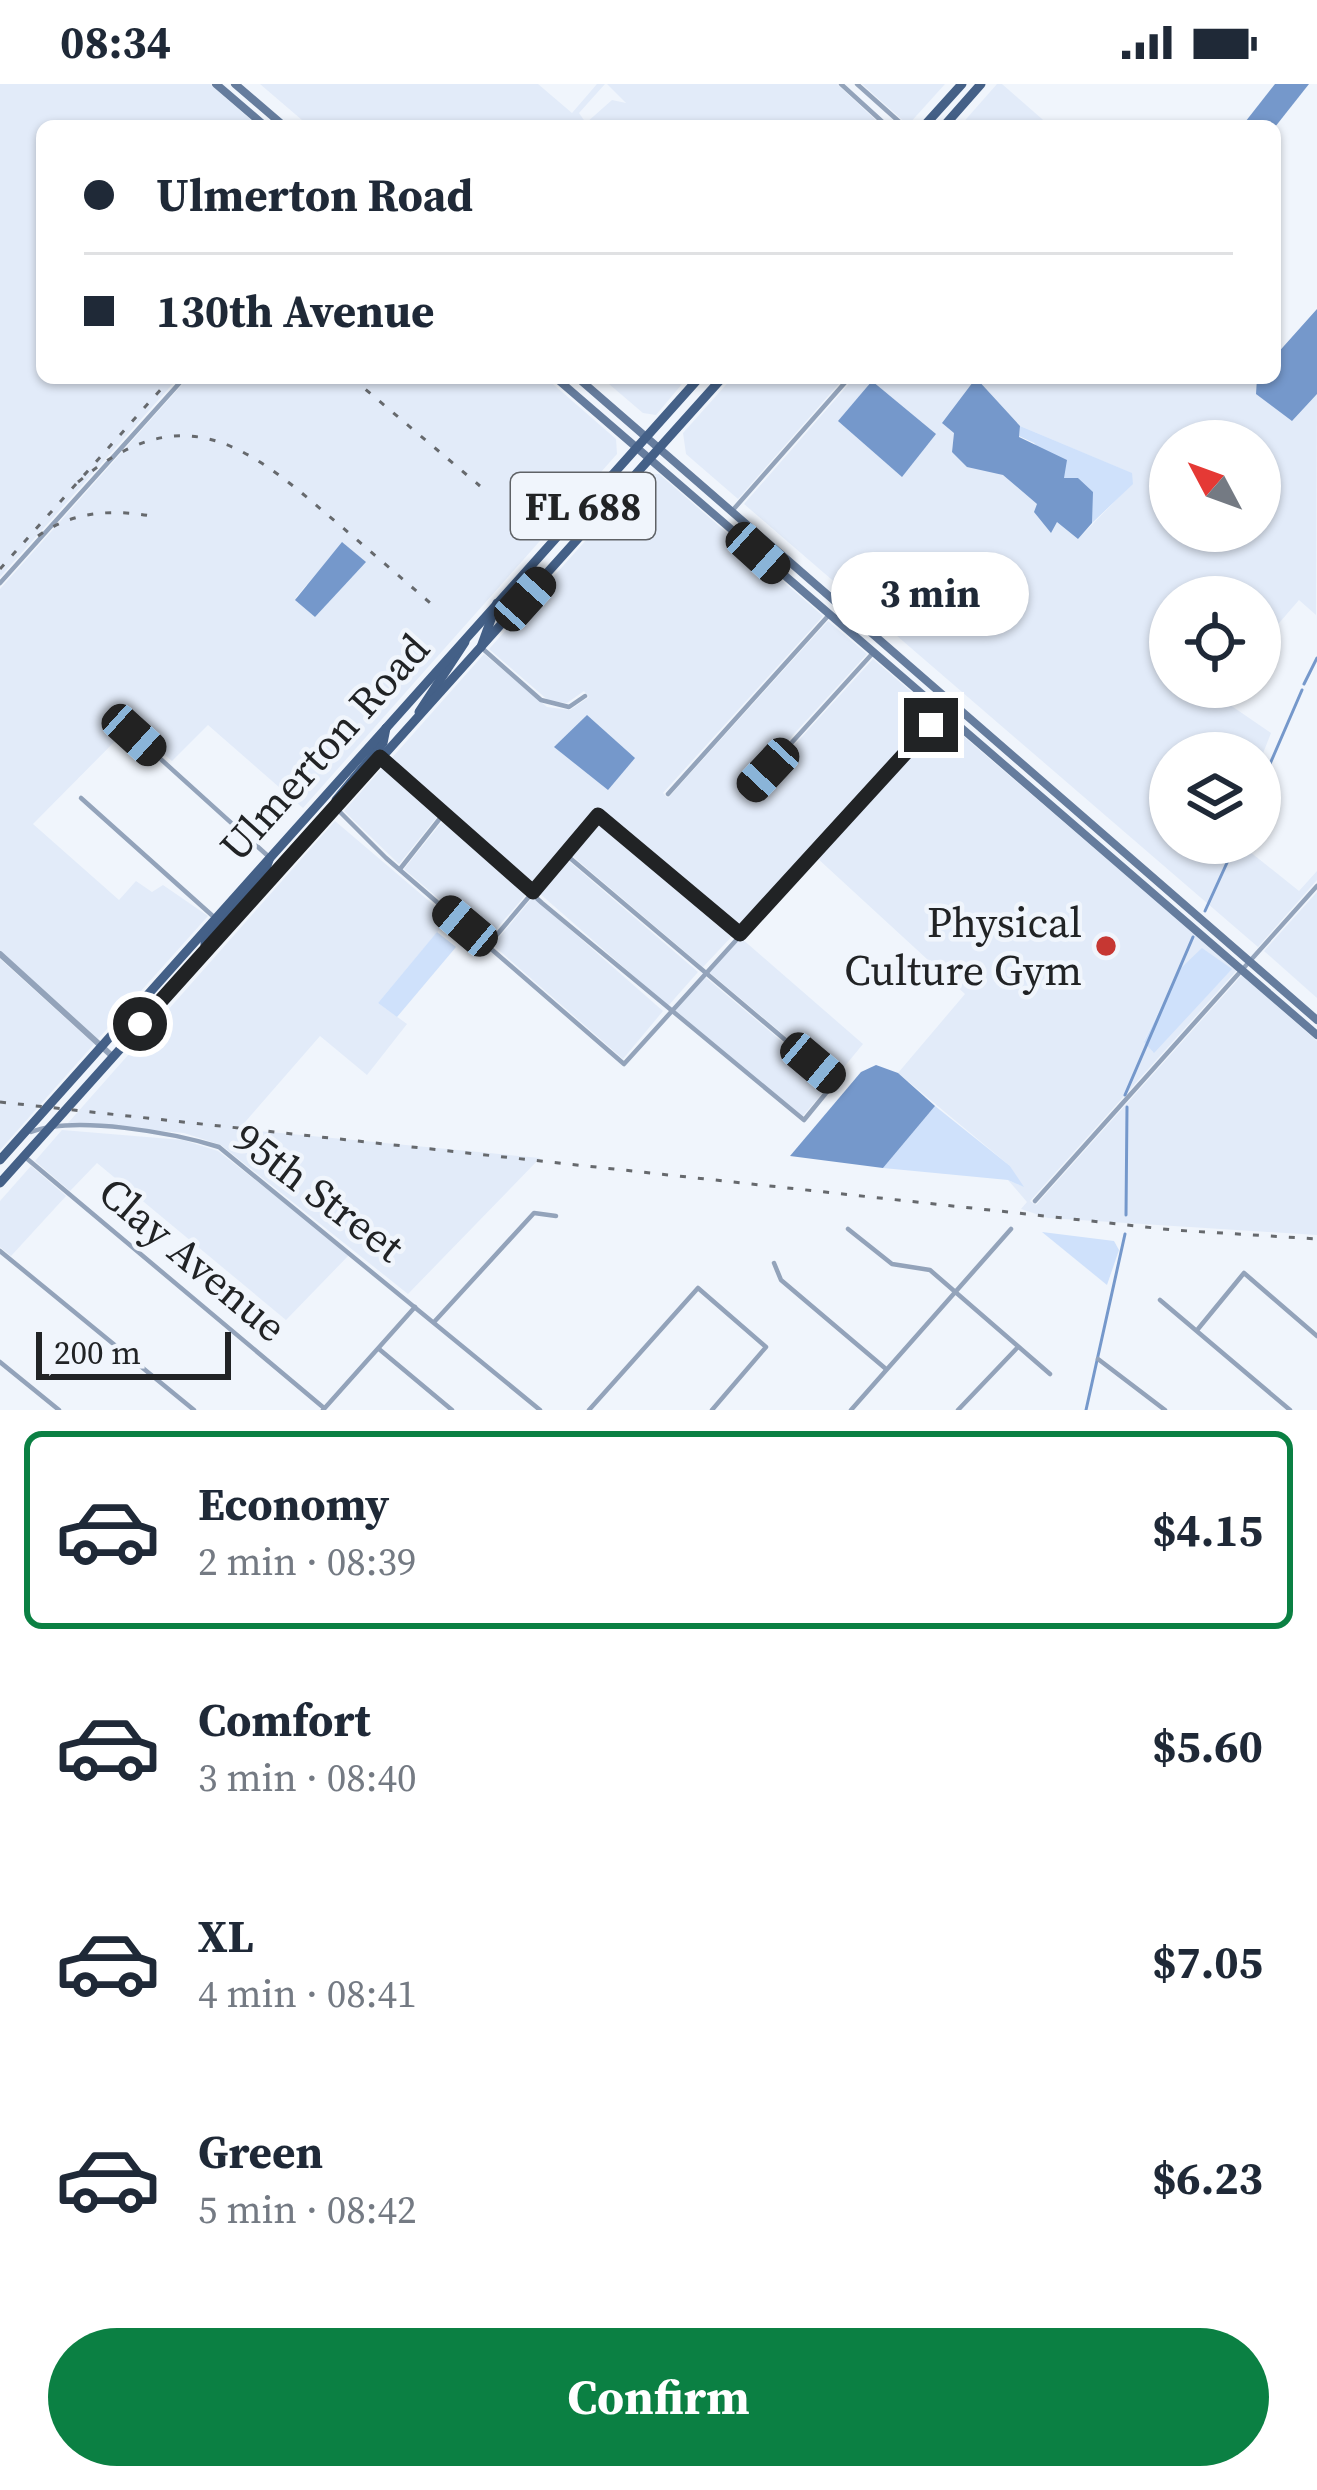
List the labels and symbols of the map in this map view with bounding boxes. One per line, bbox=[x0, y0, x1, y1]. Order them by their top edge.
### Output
north arrow bbox=[1149, 420, 1281, 552]
road number: FL 688 bbox=[511, 473, 655, 539]
car bbox=[719, 516, 797, 590]
callout: 3 min bbox=[832, 551, 1030, 635]
car bbox=[488, 560, 562, 638]
street label: Ulmerton Road bbox=[206, 620, 442, 873]
car bbox=[95, 698, 173, 772]
route end bbox=[904, 698, 958, 752]
car bbox=[730, 731, 806, 809]
car bbox=[426, 889, 504, 963]
place label: Physical Culture Gym bbox=[844, 893, 1082, 999]
marker: Physical Culture Gym bbox=[1093, 933, 1119, 959]
route start bbox=[113, 997, 167, 1051]
car bbox=[774, 1026, 852, 1100]
street label: 95th Street bbox=[222, 1109, 416, 1275]
street label: Clay Avenue bbox=[87, 1163, 299, 1355]
scale bar bbox=[36, 1326, 231, 1379]

